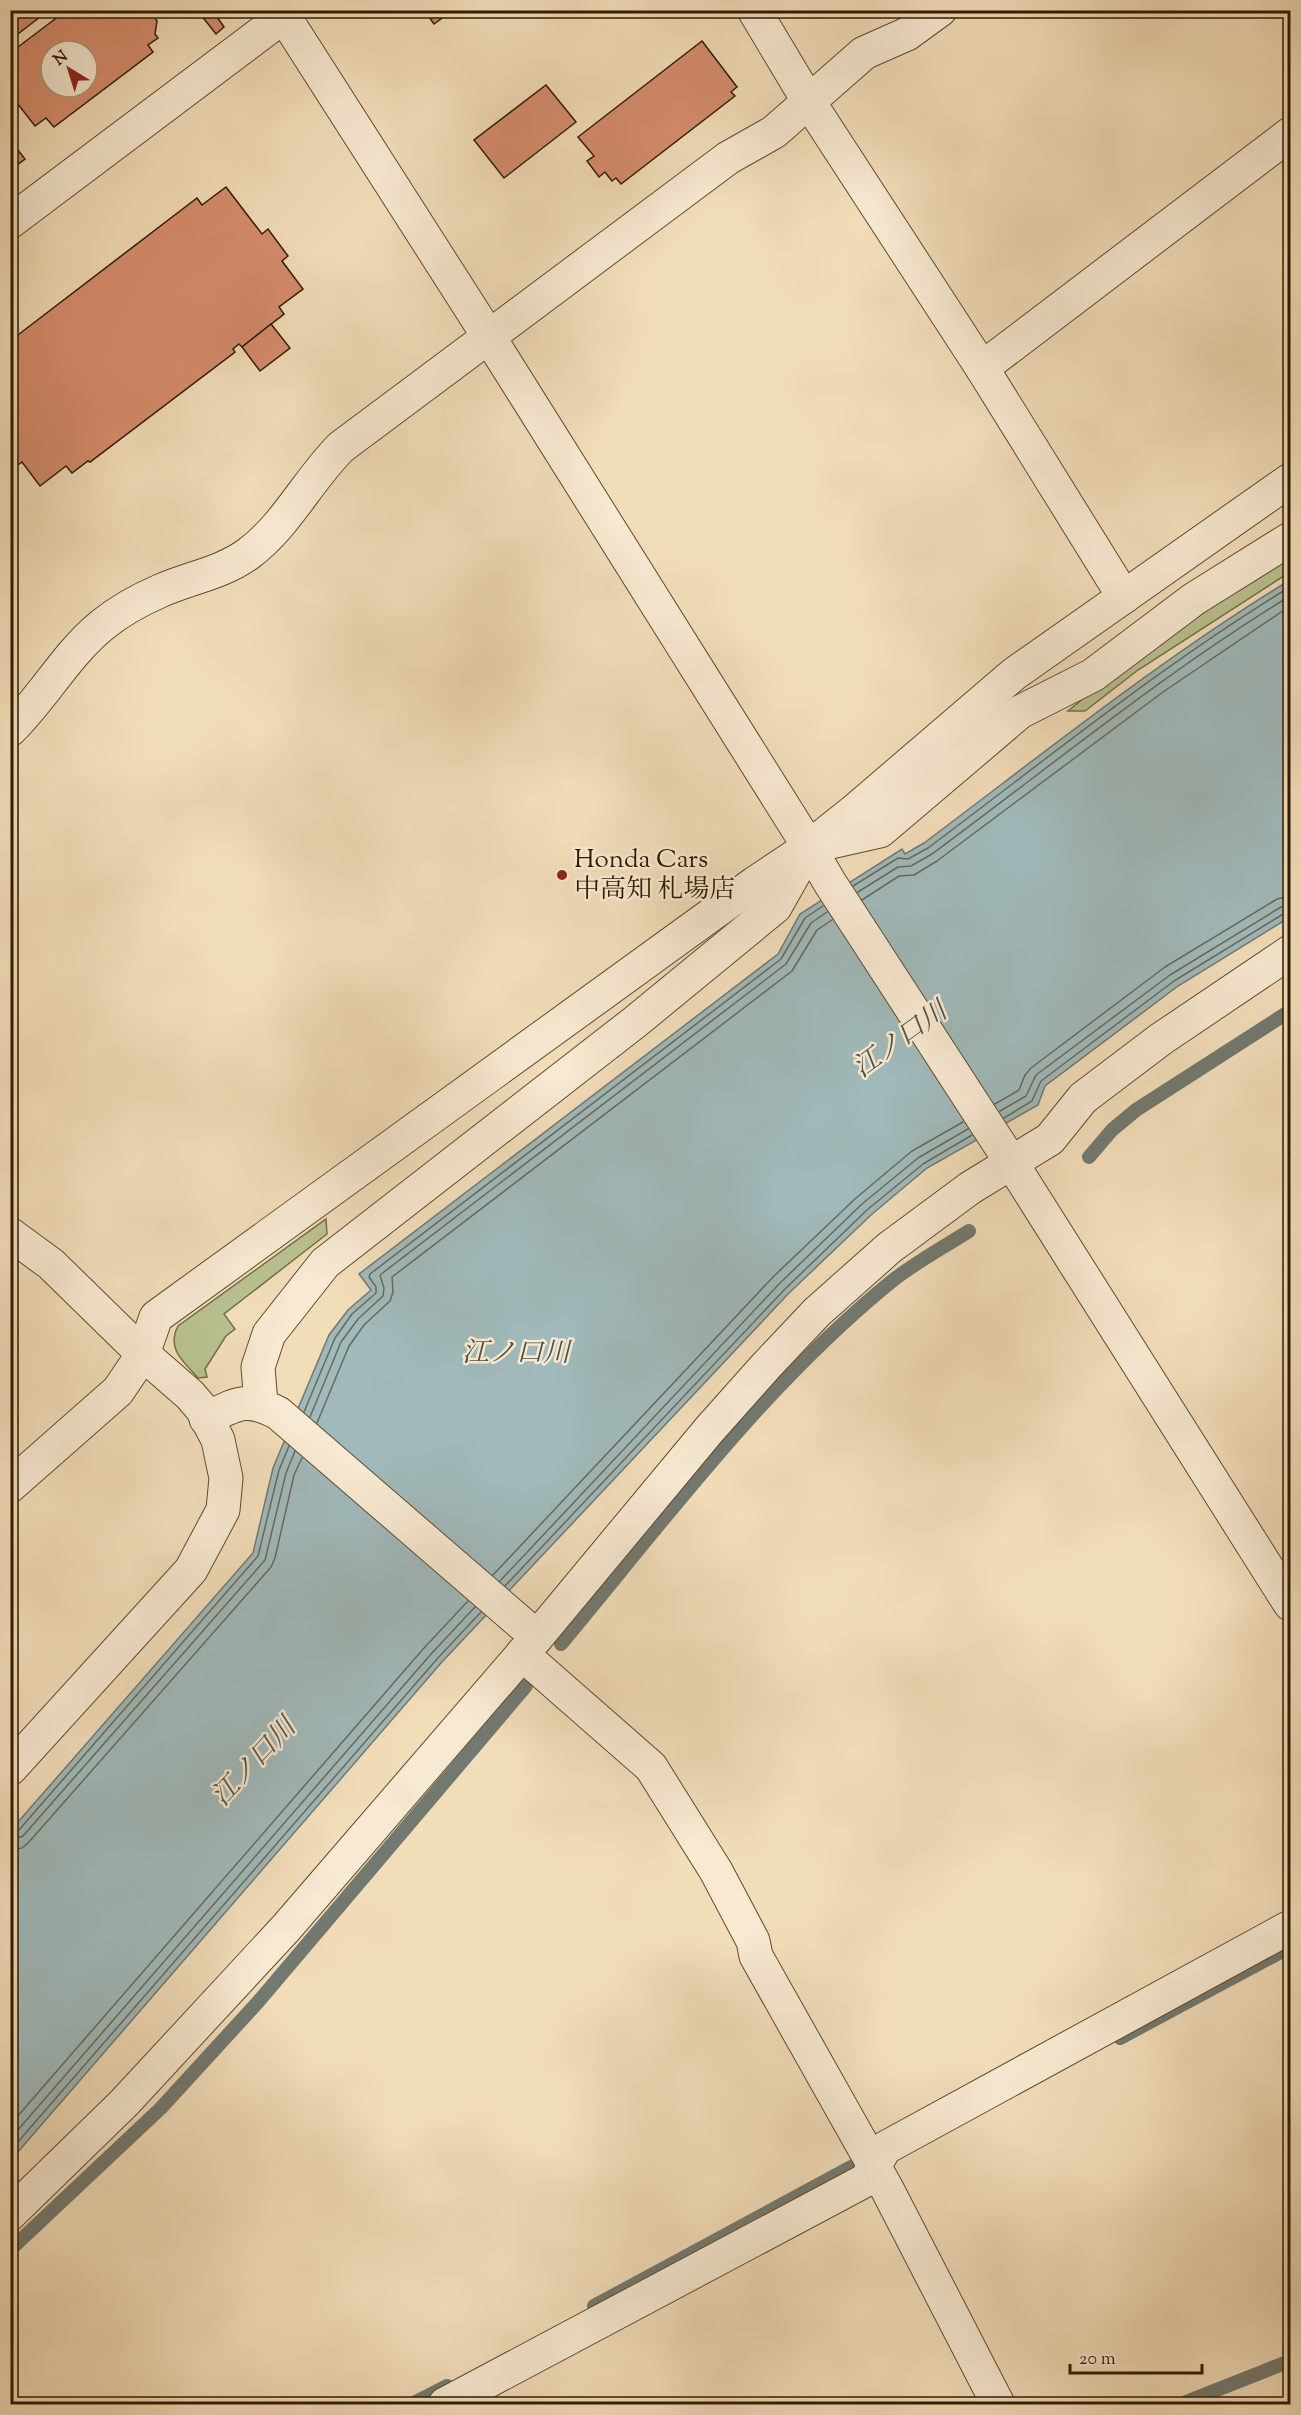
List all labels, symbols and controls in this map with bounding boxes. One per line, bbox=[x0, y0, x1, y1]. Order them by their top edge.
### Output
north arrow bbox=[39, 39, 99, 99]
text: N bbox=[49, 46, 74, 72]
place label: Honda Cars 中高知 札場店 bbox=[574, 842, 736, 909]
marker: Honda Cars 中高知 札場店 bbox=[555, 868, 569, 882]
water label: 江ノ口川 bbox=[846, 992, 959, 1089]
water label: 江ノ口川 bbox=[462, 1335, 573, 1374]
water label: 江ノ口川 bbox=[204, 1708, 308, 1816]
scale bar bbox=[1070, 2337, 1202, 2375]
text: 20 m bbox=[1079, 2347, 1116, 2373]

